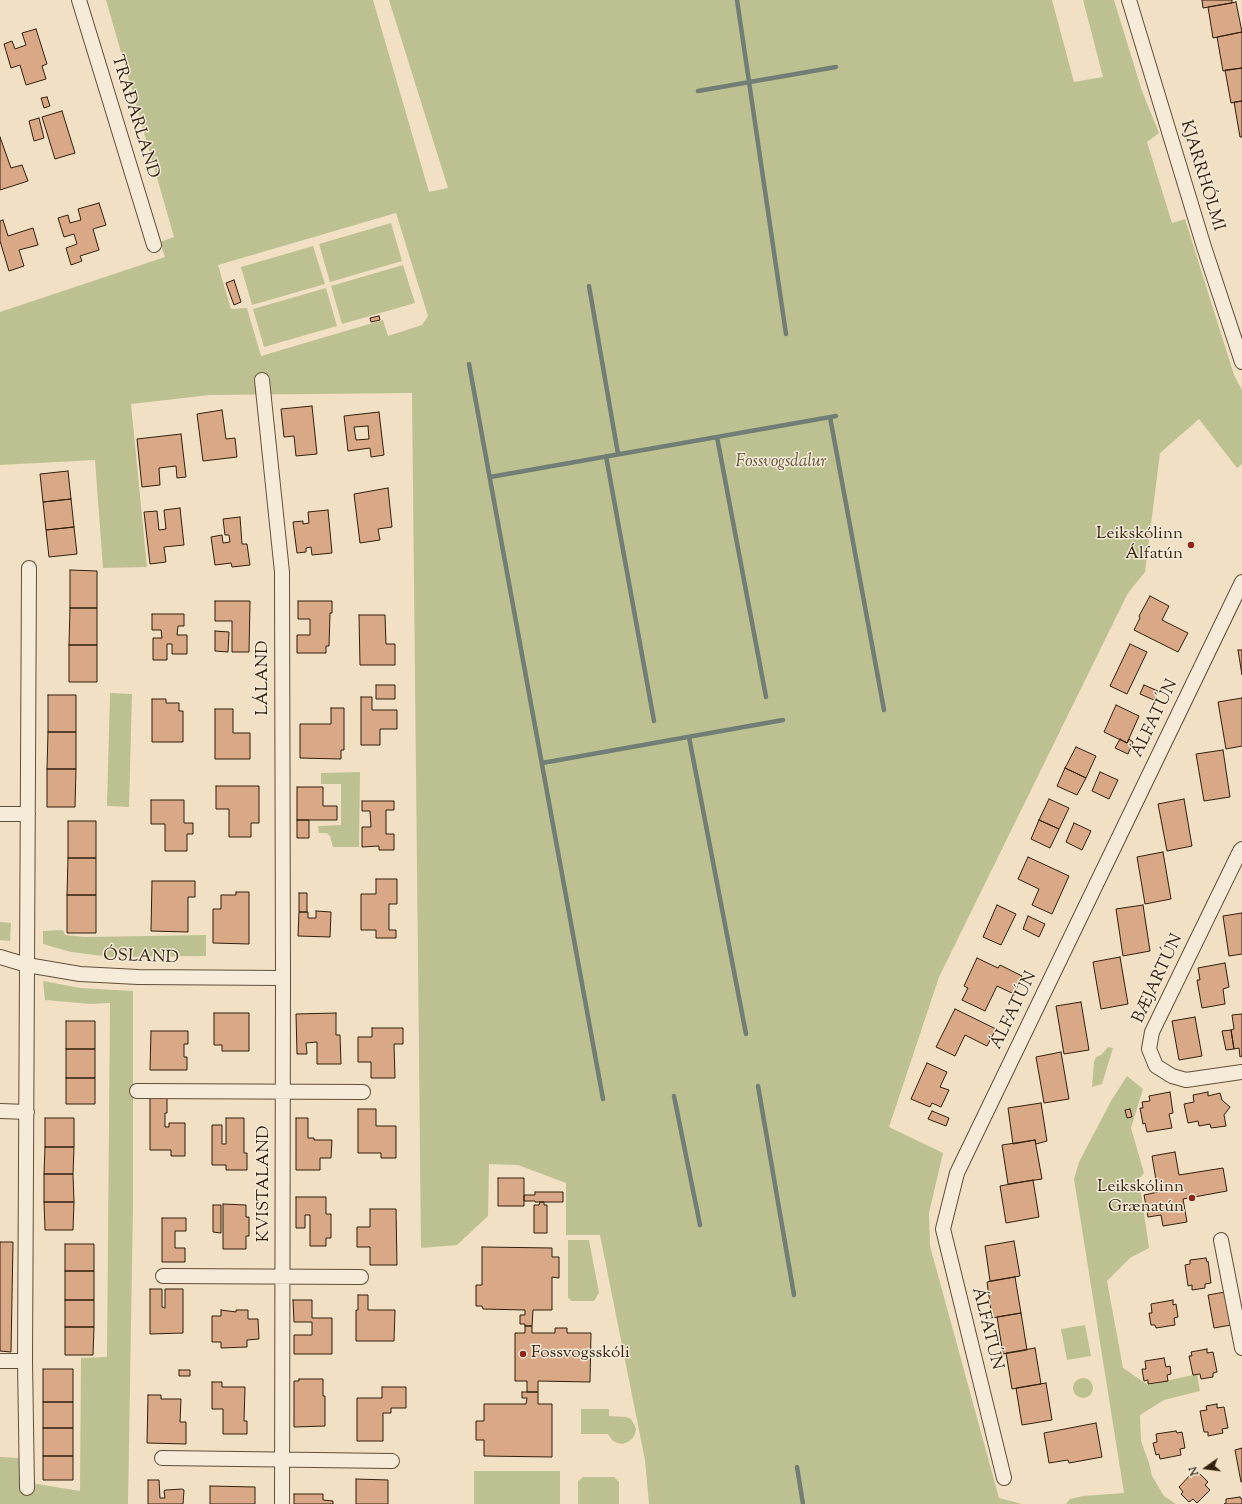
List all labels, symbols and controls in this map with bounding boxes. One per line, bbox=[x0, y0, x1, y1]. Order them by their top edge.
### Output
street label: TRAÐARLAND bbox=[106, 53, 162, 181]
street label: KJARRHÓLMI bbox=[1174, 118, 1228, 234]
park label: Fossvogsdalur bbox=[735, 453, 827, 473]
place label: Leikskólinn Álfatún bbox=[1096, 525, 1183, 565]
marker: Leikskólinn Álfatún bbox=[1186, 540, 1196, 550]
street label: LÁLAND bbox=[254, 640, 274, 716]
street label: ÁLFATÚN bbox=[1128, 677, 1184, 761]
street label: BÆJARTÚN bbox=[1129, 931, 1189, 1027]
street label: ÓSLAND bbox=[103, 946, 179, 970]
street label: ÁLFATÚN bbox=[987, 969, 1043, 1053]
street label: KVISTALAND bbox=[255, 1126, 275, 1242]
place label: Leikskólinn Grænatún bbox=[1097, 1178, 1184, 1218]
marker: Leikskólinn Grænatún bbox=[1187, 1193, 1197, 1203]
street label: ÁLFATÚN bbox=[966, 1286, 1006, 1372]
place label: Fossvogsskóli bbox=[531, 1344, 630, 1364]
marker: Fossvogsskóli bbox=[518, 1349, 528, 1359]
north arrow bbox=[1186, 1448, 1226, 1488]
text: N bbox=[1186, 1465, 1203, 1477]

